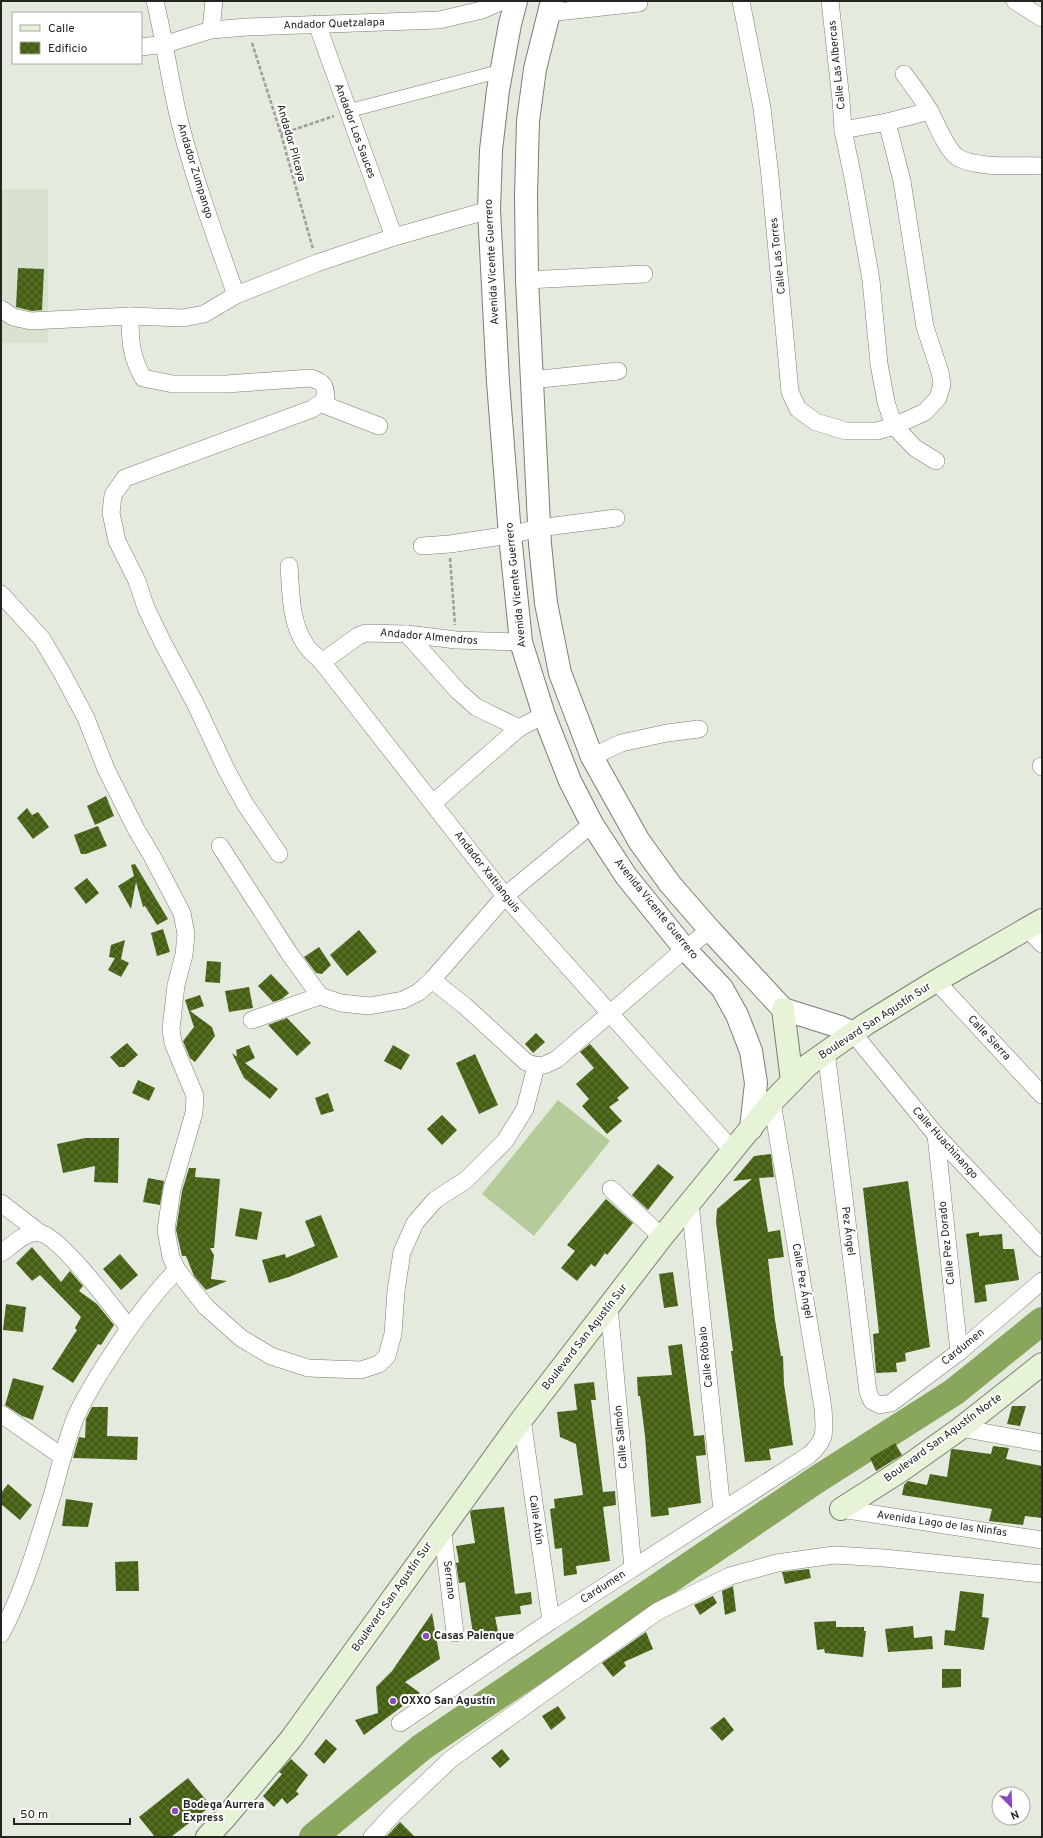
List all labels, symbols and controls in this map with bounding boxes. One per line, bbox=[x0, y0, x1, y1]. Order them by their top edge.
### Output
legend bbox=[12, 12, 142, 64]
street label: Andador Quetzalapa bbox=[283, 15, 385, 33]
street label: Calle Las Albercas bbox=[825, 20, 849, 110]
text: Calle bbox=[48, 21, 75, 37]
text: Edificio bbox=[48, 41, 88, 57]
street label: Andador Los Sauces bbox=[331, 82, 379, 180]
street label: Andador Pilcaya bbox=[273, 102, 309, 184]
street label: Andador Zumpango bbox=[174, 122, 216, 220]
street label: Avenida Vicente Guerrero bbox=[482, 199, 502, 325]
street label: Calle Las Torres bbox=[767, 217, 789, 295]
street label: Avenida Vicente Guerrero bbox=[502, 522, 530, 648]
street label: Andador Almendros bbox=[379, 626, 479, 648]
street label: Andador Xaltianguis bbox=[451, 828, 523, 916]
street label: Avenida Vicente Guerrero bbox=[611, 856, 701, 962]
street label: Boulevard San Agustín Sur bbox=[816, 979, 934, 1063]
street label: Calle Sierra bbox=[965, 1013, 1014, 1064]
street label: Calle Huachinango bbox=[909, 1104, 981, 1182]
street label: Calle Pez Dorado bbox=[936, 1201, 958, 1285]
street label: Pez Ángel bbox=[838, 1206, 859, 1256]
street label: Calle Pez Ángel bbox=[788, 1242, 817, 1320]
street label: Boulevard San Agustín Sur bbox=[539, 1281, 631, 1393]
street label: Cardumen bbox=[939, 1325, 987, 1369]
street label: Calle Róbalo bbox=[696, 1326, 716, 1388]
street label: Boulevard San Agustín Norte bbox=[881, 1391, 1005, 1485]
street label: Calle Salmón bbox=[611, 1404, 631, 1470]
street label: Calle Atún bbox=[526, 1494, 546, 1546]
street label: Avenida Lago de las Ninfas bbox=[876, 1508, 1008, 1540]
street label: Boulevard San Agustín Sur bbox=[349, 1539, 436, 1655]
street label: Serrano bbox=[440, 1560, 458, 1600]
street label: Cardumen bbox=[578, 1567, 628, 1607]
place label: Casas Palenque bbox=[434, 1629, 514, 1643]
marker: Casas Palenque bbox=[421, 1631, 431, 1641]
place label: OXXO San Agustín bbox=[401, 1694, 496, 1708]
marker: OXXO San Agustín bbox=[388, 1696, 398, 1706]
north arrow bbox=[991, 1786, 1031, 1826]
place label: Bodega Aurrera Express bbox=[183, 1798, 264, 1825]
scale bar bbox=[14, 1800, 130, 1826]
marker: Bodega Aurrera Express bbox=[170, 1806, 180, 1816]
text: N bbox=[1008, 1806, 1021, 1822]
text: 50 m bbox=[20, 1807, 48, 1823]

